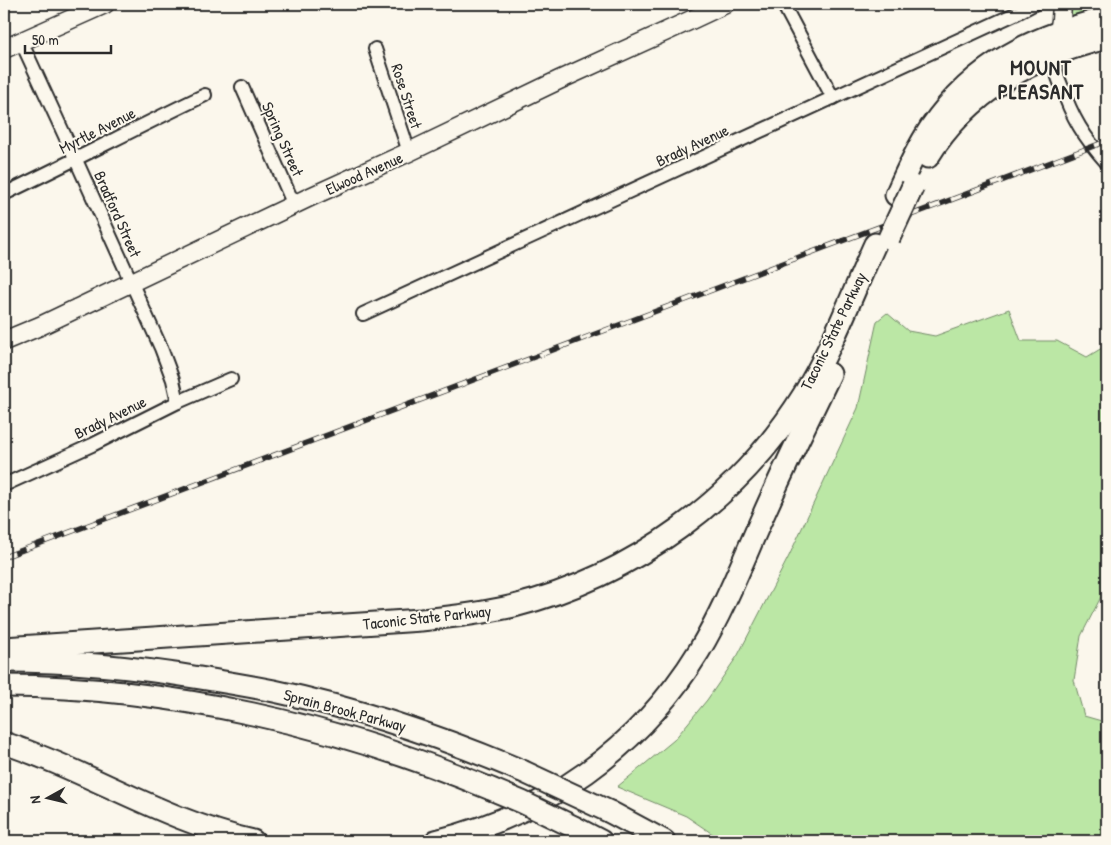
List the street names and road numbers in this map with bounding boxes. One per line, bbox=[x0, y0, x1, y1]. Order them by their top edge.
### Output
street label: Rose Street bbox=[386, 61, 428, 132]
street label: Spring Street bbox=[257, 98, 309, 180]
street label: Myrtle Avenue bbox=[55, 101, 139, 159]
street label: Brady Avenue bbox=[652, 118, 732, 171]
street label: Elwood Avenue bbox=[322, 146, 407, 200]
street label: Bradford Street bbox=[89, 167, 147, 261]
street label: Taconic State Parkway bbox=[795, 268, 871, 394]
street label: Brady Avenue bbox=[70, 390, 150, 444]
street label: Taconic State Parkway bbox=[362, 599, 493, 635]
street label: Sprain Brook Parkway bbox=[281, 683, 409, 737]

